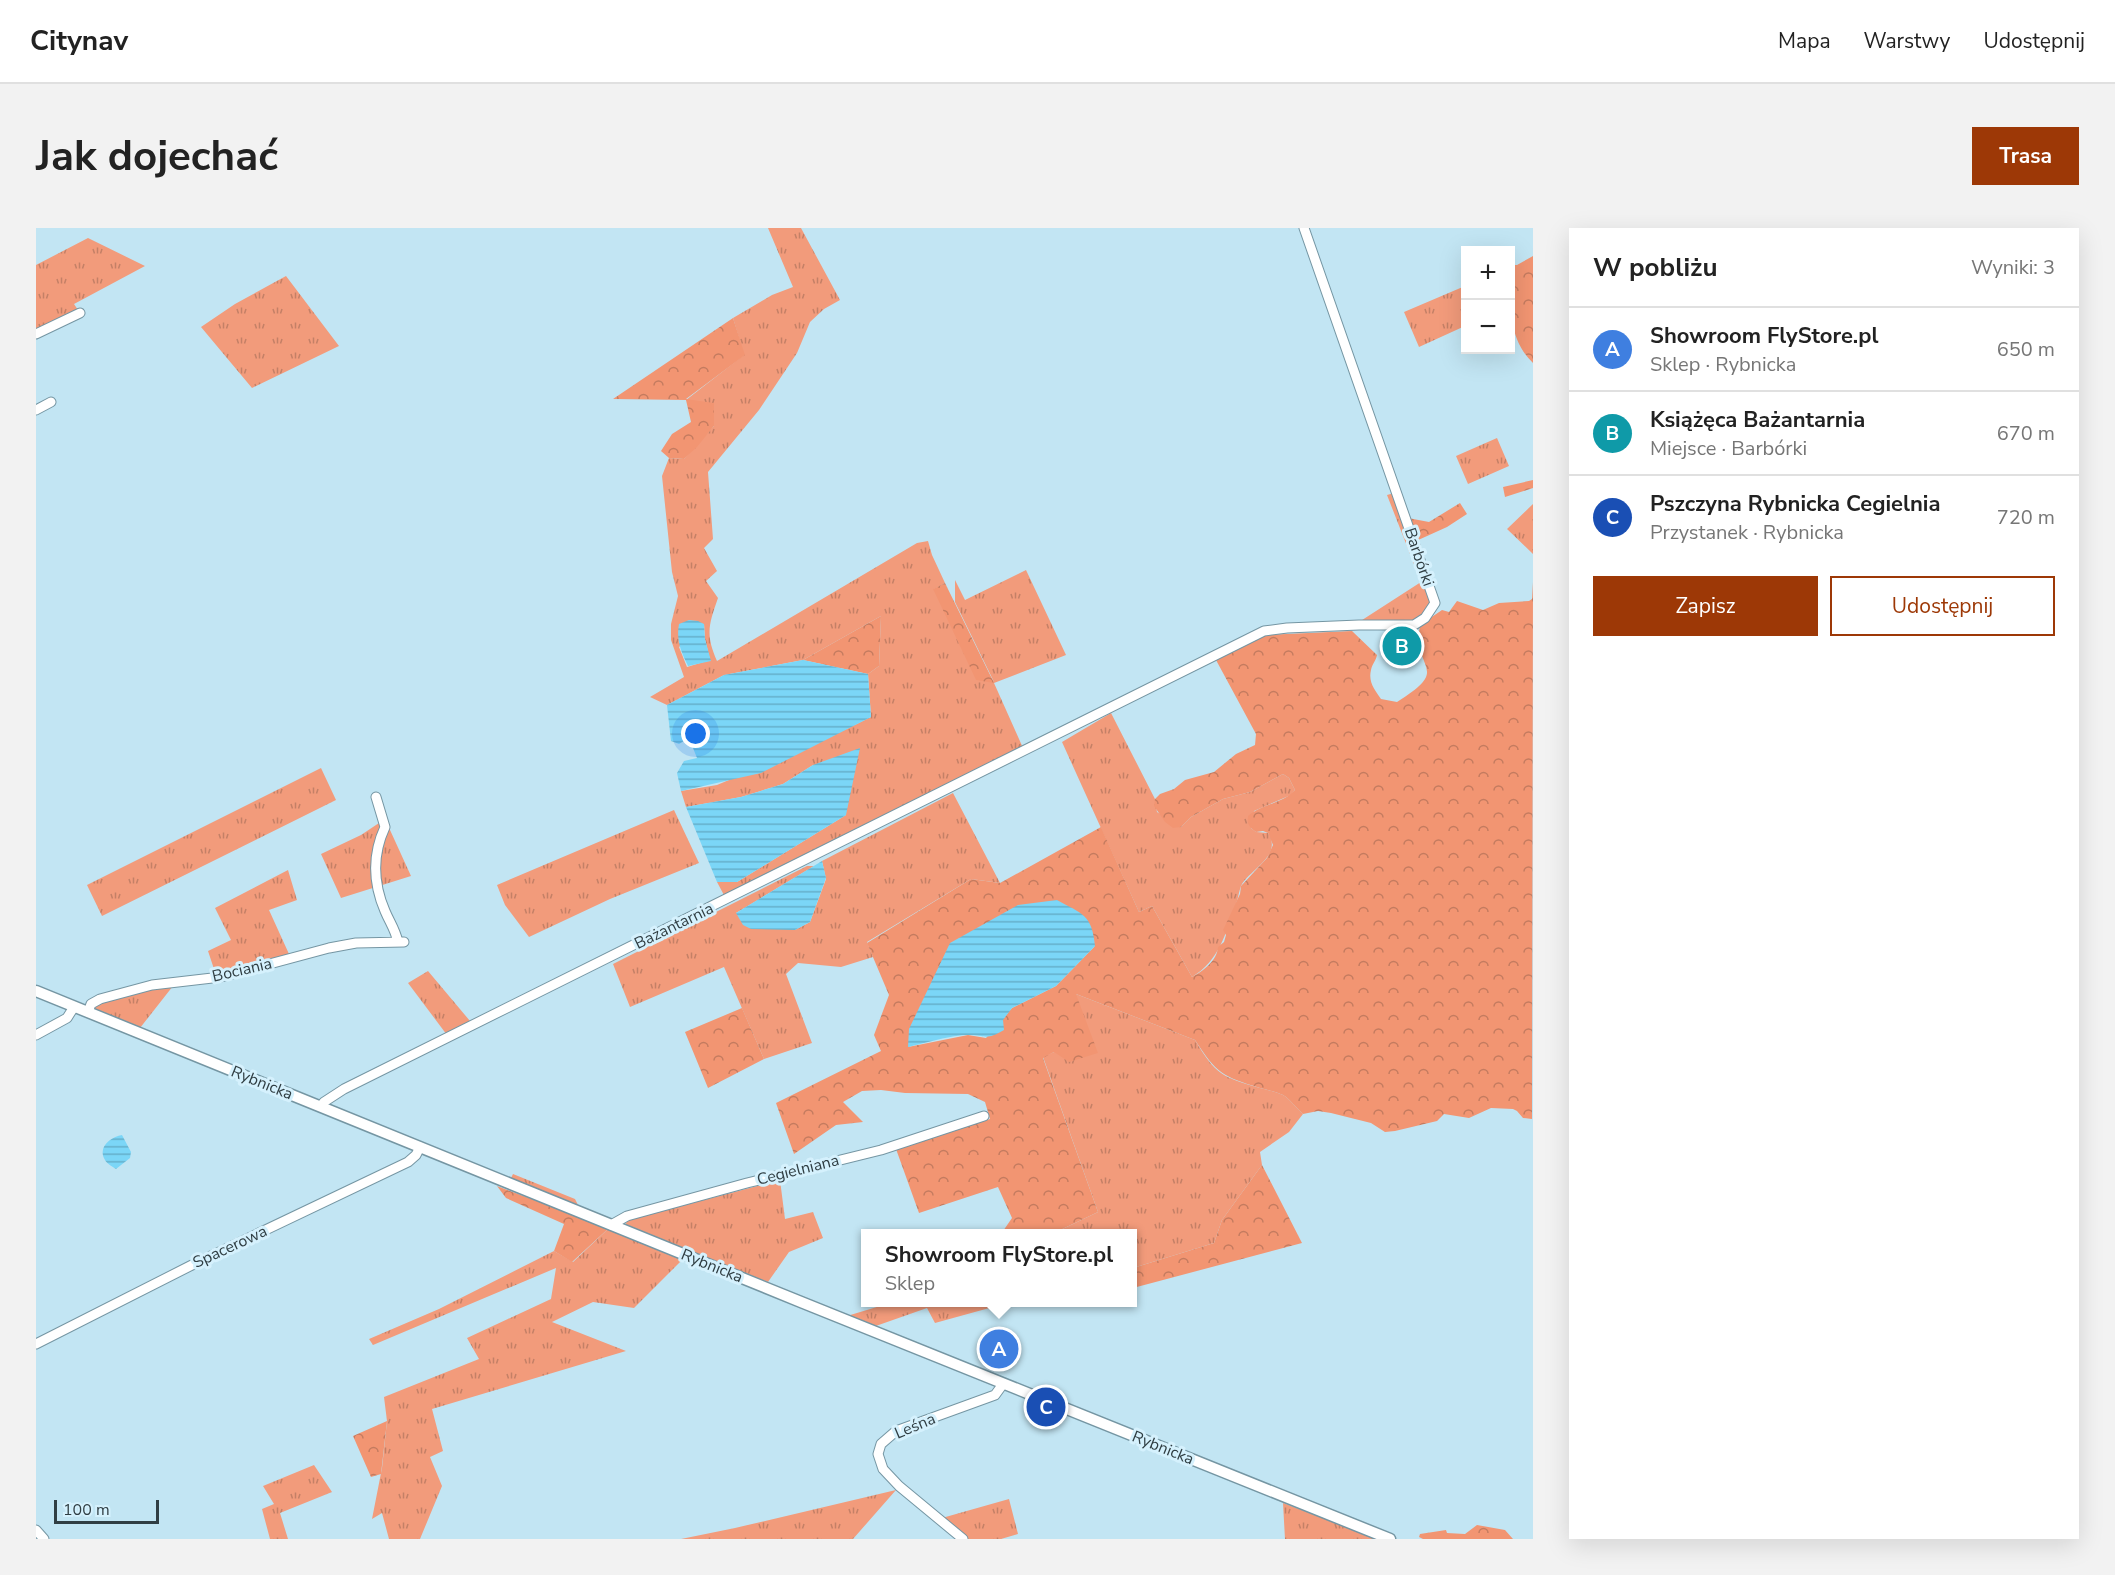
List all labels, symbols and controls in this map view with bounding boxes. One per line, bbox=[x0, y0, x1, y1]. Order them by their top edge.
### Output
text: Citynav bbox=[30, 22, 128, 60]
text: Mapa bbox=[1778, 27, 1831, 55]
text: Warstwy bbox=[1864, 27, 1950, 55]
text: Udostępnij bbox=[1983, 27, 2085, 55]
button: Trasa bbox=[1972, 127, 2079, 185]
text: Jak dojechać bbox=[36, 128, 278, 185]
map controls bbox=[1461, 246, 1515, 354]
button: + bbox=[1461, 246, 1515, 300]
text: W pobliżu bbox=[1593, 250, 1717, 285]
text: Wyniki: 3 bbox=[1971, 254, 2055, 281]
button: − bbox=[1461, 300, 1515, 354]
text: Showroom FlyStore.pl bbox=[1650, 321, 1879, 351]
text: A bbox=[1605, 336, 1620, 363]
text: 650 m bbox=[1997, 336, 2055, 363]
text: Sklep · Rybnicka bbox=[1650, 351, 1796, 378]
text: Książęca Bażantarnia bbox=[1650, 405, 1865, 435]
text: B bbox=[1606, 420, 1619, 447]
text: 670 m bbox=[1997, 420, 2055, 447]
text: Miejsce · Barbórki bbox=[1650, 435, 1807, 462]
text: Pszczyna Rybnicka Cegielnia bbox=[1650, 489, 1941, 519]
text: C bbox=[1606, 504, 1619, 531]
text: 720 m bbox=[1997, 504, 2055, 531]
text: Przystanek · Rybnicka bbox=[1650, 519, 1844, 546]
street label: Barbórki bbox=[1399, 525, 1439, 589]
button: Zapisz bbox=[1593, 576, 1818, 636]
button: Udostępnij bbox=[1830, 576, 2055, 636]
pin: B bbox=[1382, 624, 1422, 668]
your location bbox=[681, 719, 710, 748]
street label: Bażantarnia bbox=[631, 897, 717, 955]
street label: Bociania bbox=[210, 952, 274, 988]
street label: Rybnicka bbox=[228, 1061, 296, 1105]
street label: Cegielniana bbox=[755, 1149, 841, 1191]
street label: Spacerowa bbox=[189, 1220, 271, 1274]
popup bbox=[861, 1229, 1137, 1307]
text: Showroom FlyStore.pl bbox=[885, 1240, 1113, 1270]
street label: Rybnicka bbox=[678, 1244, 746, 1288]
text: Sklep bbox=[885, 1270, 935, 1297]
pin: A bbox=[980, 1326, 1018, 1372]
pin: C bbox=[1026, 1384, 1066, 1430]
street label: Leśna bbox=[891, 1408, 939, 1444]
street label: Rybnicka bbox=[1129, 1426, 1197, 1470]
scale bar bbox=[54, 1497, 159, 1524]
text: 100 m bbox=[63, 1499, 110, 1521]

